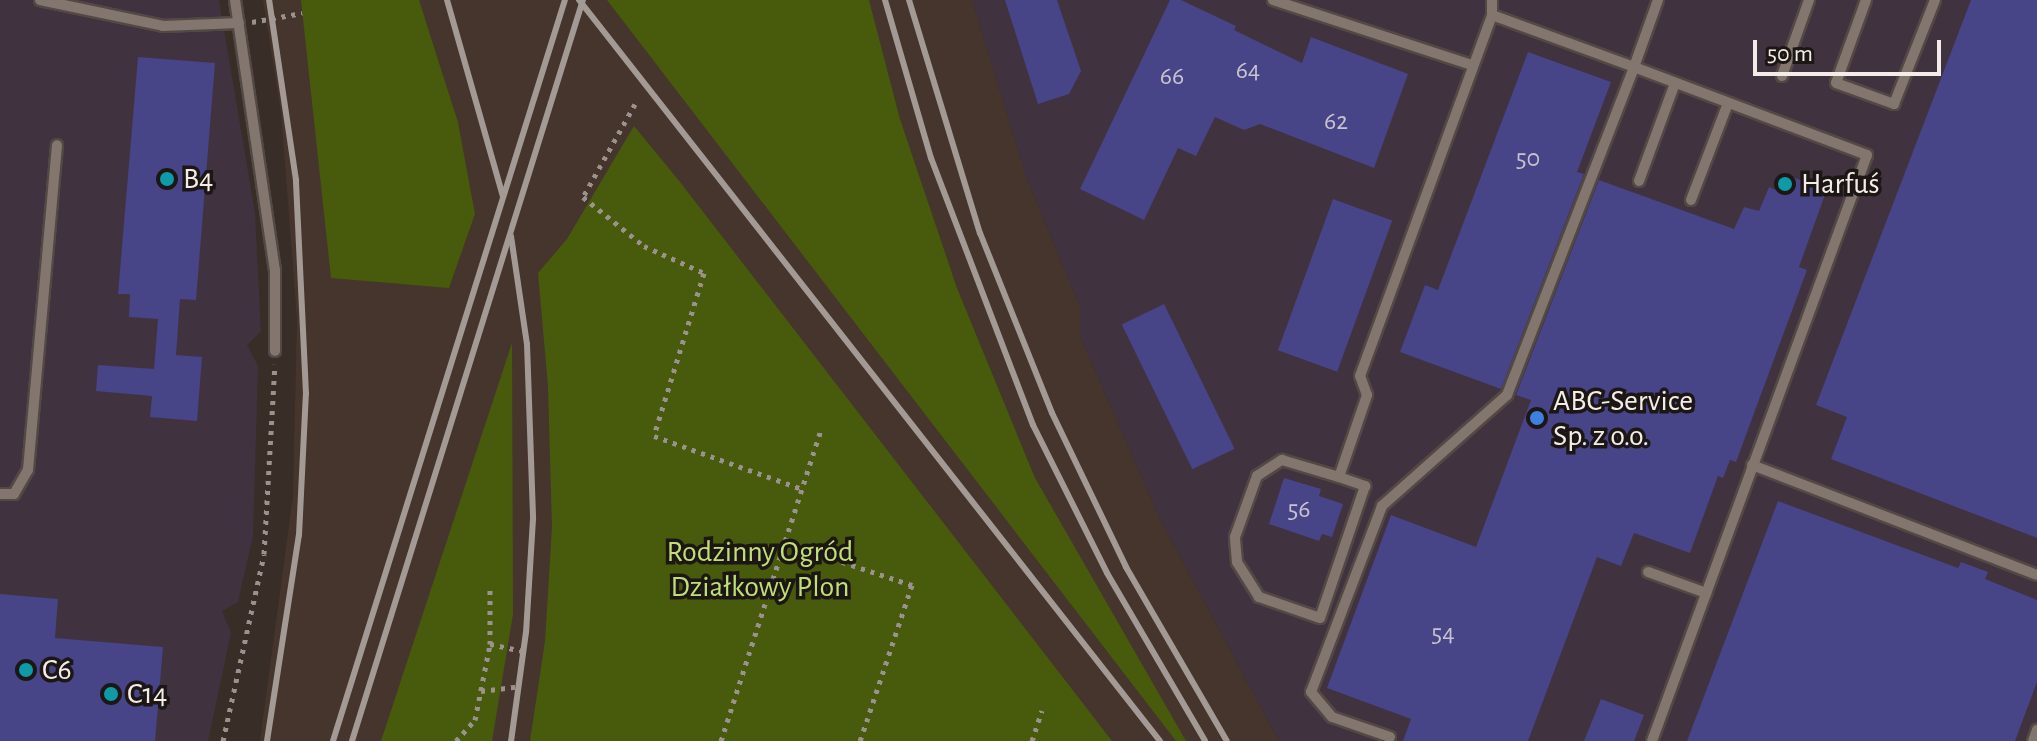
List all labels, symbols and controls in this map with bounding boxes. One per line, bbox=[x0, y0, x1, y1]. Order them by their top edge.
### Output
scale bar bbox=[1757, 24, 1945, 74]
text: 50 m bbox=[1767, 42, 1813, 66]
house number: 64 bbox=[1236, 55, 1260, 87]
house number: 66 bbox=[1160, 61, 1184, 93]
house number: 62 bbox=[1324, 106, 1348, 138]
house number: 50 bbox=[1516, 143, 1540, 175]
place label: B4 bbox=[183, 161, 214, 197]
place label: Harfuś bbox=[1801, 166, 1880, 202]
marker: B4 bbox=[158, 170, 176, 188]
marker: Harfuś bbox=[1776, 175, 1794, 193]
place label: ABC-Service Sp. z o.o. bbox=[1553, 383, 1693, 454]
marker: ABC-Service Sp. z o.o. bbox=[1528, 409, 1546, 427]
house number: 56 bbox=[1287, 494, 1311, 526]
park label: Rodzinny Ogród Działkowy Plon bbox=[667, 534, 853, 604]
house number: 54 bbox=[1431, 618, 1455, 650]
place label: C6 bbox=[42, 652, 72, 688]
marker: C6 bbox=[17, 661, 35, 679]
place label: C14 bbox=[127, 676, 167, 712]
marker: C14 bbox=[102, 685, 120, 703]

